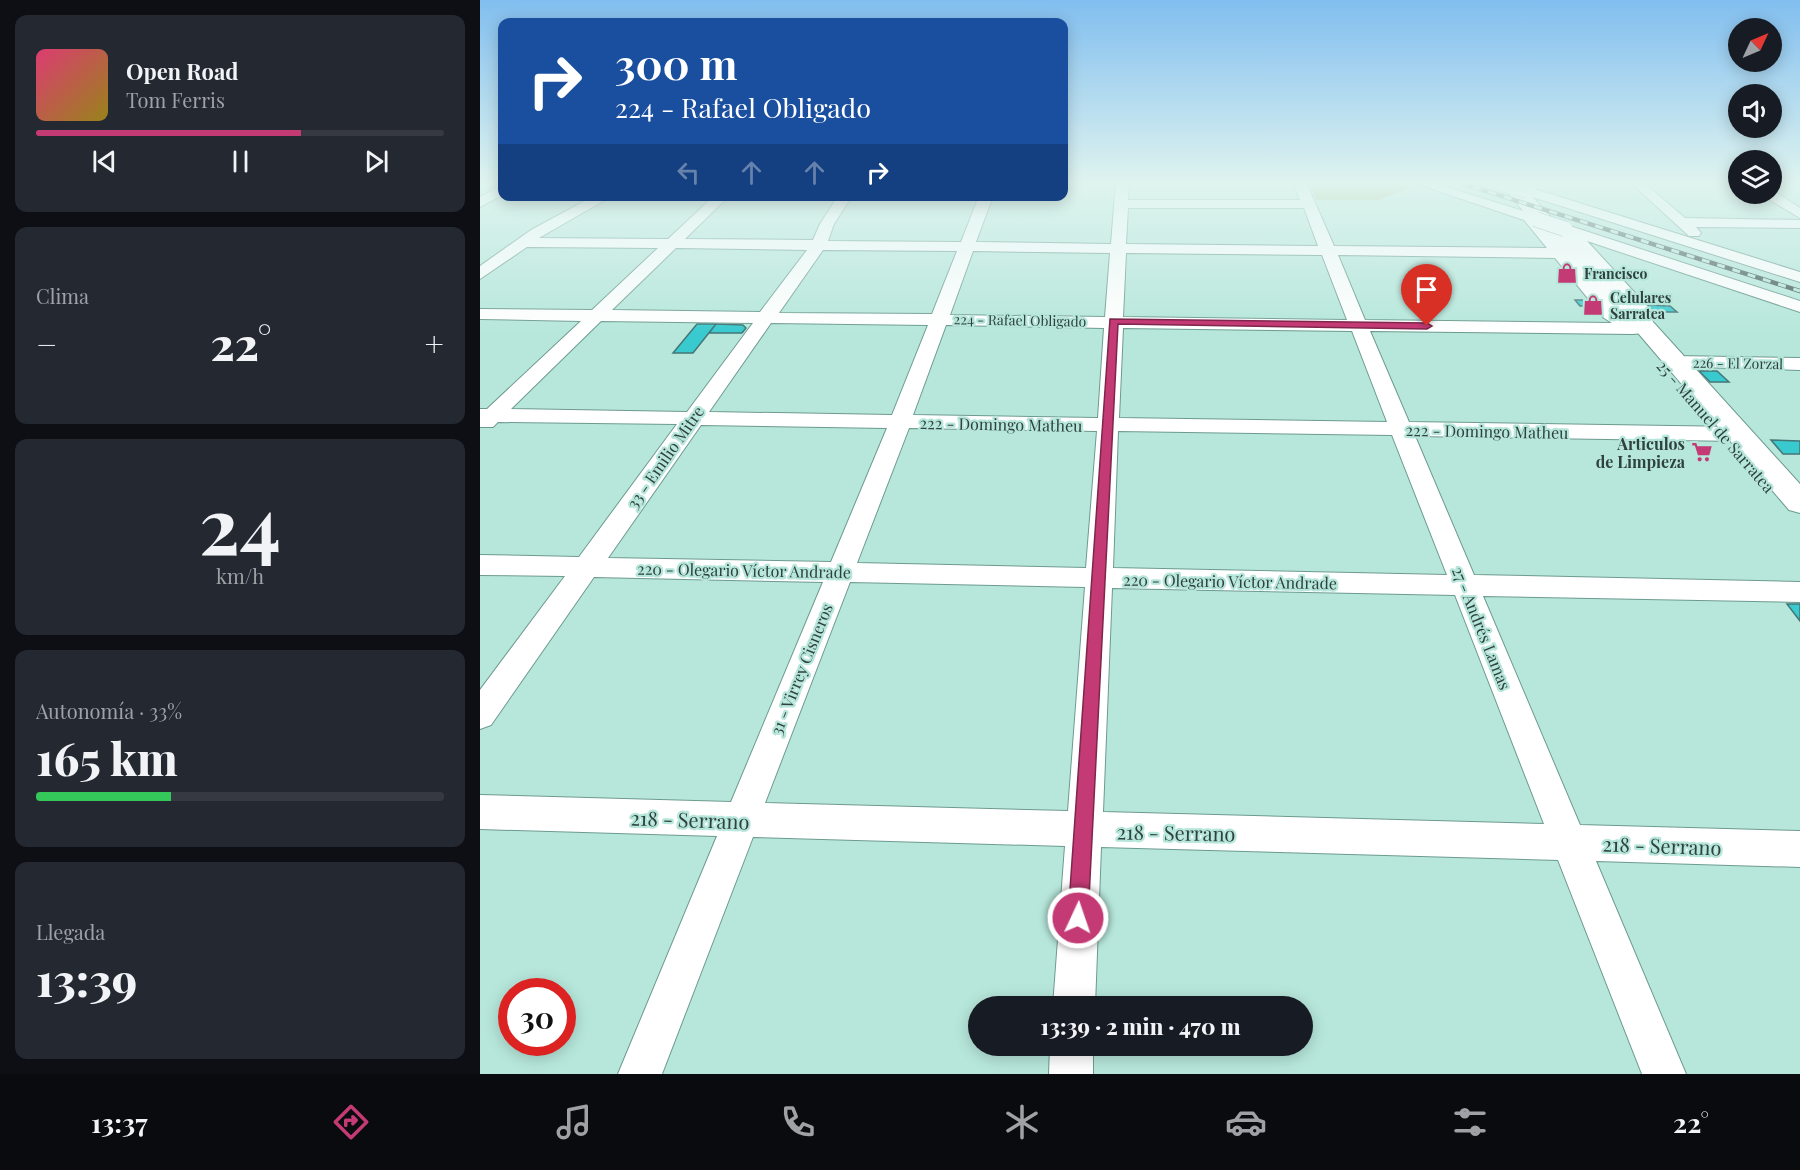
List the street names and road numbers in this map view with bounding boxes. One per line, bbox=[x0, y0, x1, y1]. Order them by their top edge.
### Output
street label: 224 - Rafael Obligado bbox=[953, 309, 1087, 331]
street label: 226 - El Zorzal bbox=[1693, 353, 1783, 373]
street label: 25 - Manuel de Sarratea bbox=[1653, 355, 1779, 497]
street label: 33 - Emilio Mitre bbox=[622, 402, 708, 512]
street label: 222 - Domingo Matheu bbox=[919, 412, 1083, 436]
street label: 222 - Domingo Matheu bbox=[1405, 419, 1569, 443]
street label: 220 - Olegario Víctor Andrade bbox=[637, 558, 851, 582]
street label: 27 - Andrés Lamas bbox=[1448, 563, 1516, 693]
street label: 220 - Olegario Víctor Andrade bbox=[1123, 569, 1337, 593]
street label: 31 - Virrey Cisneros bbox=[765, 600, 837, 738]
street label: 218 - Serrano bbox=[630, 803, 750, 835]
street label: 218 - Serrano bbox=[1116, 817, 1236, 847]
street label: 218 - Serrano bbox=[1602, 829, 1722, 861]

